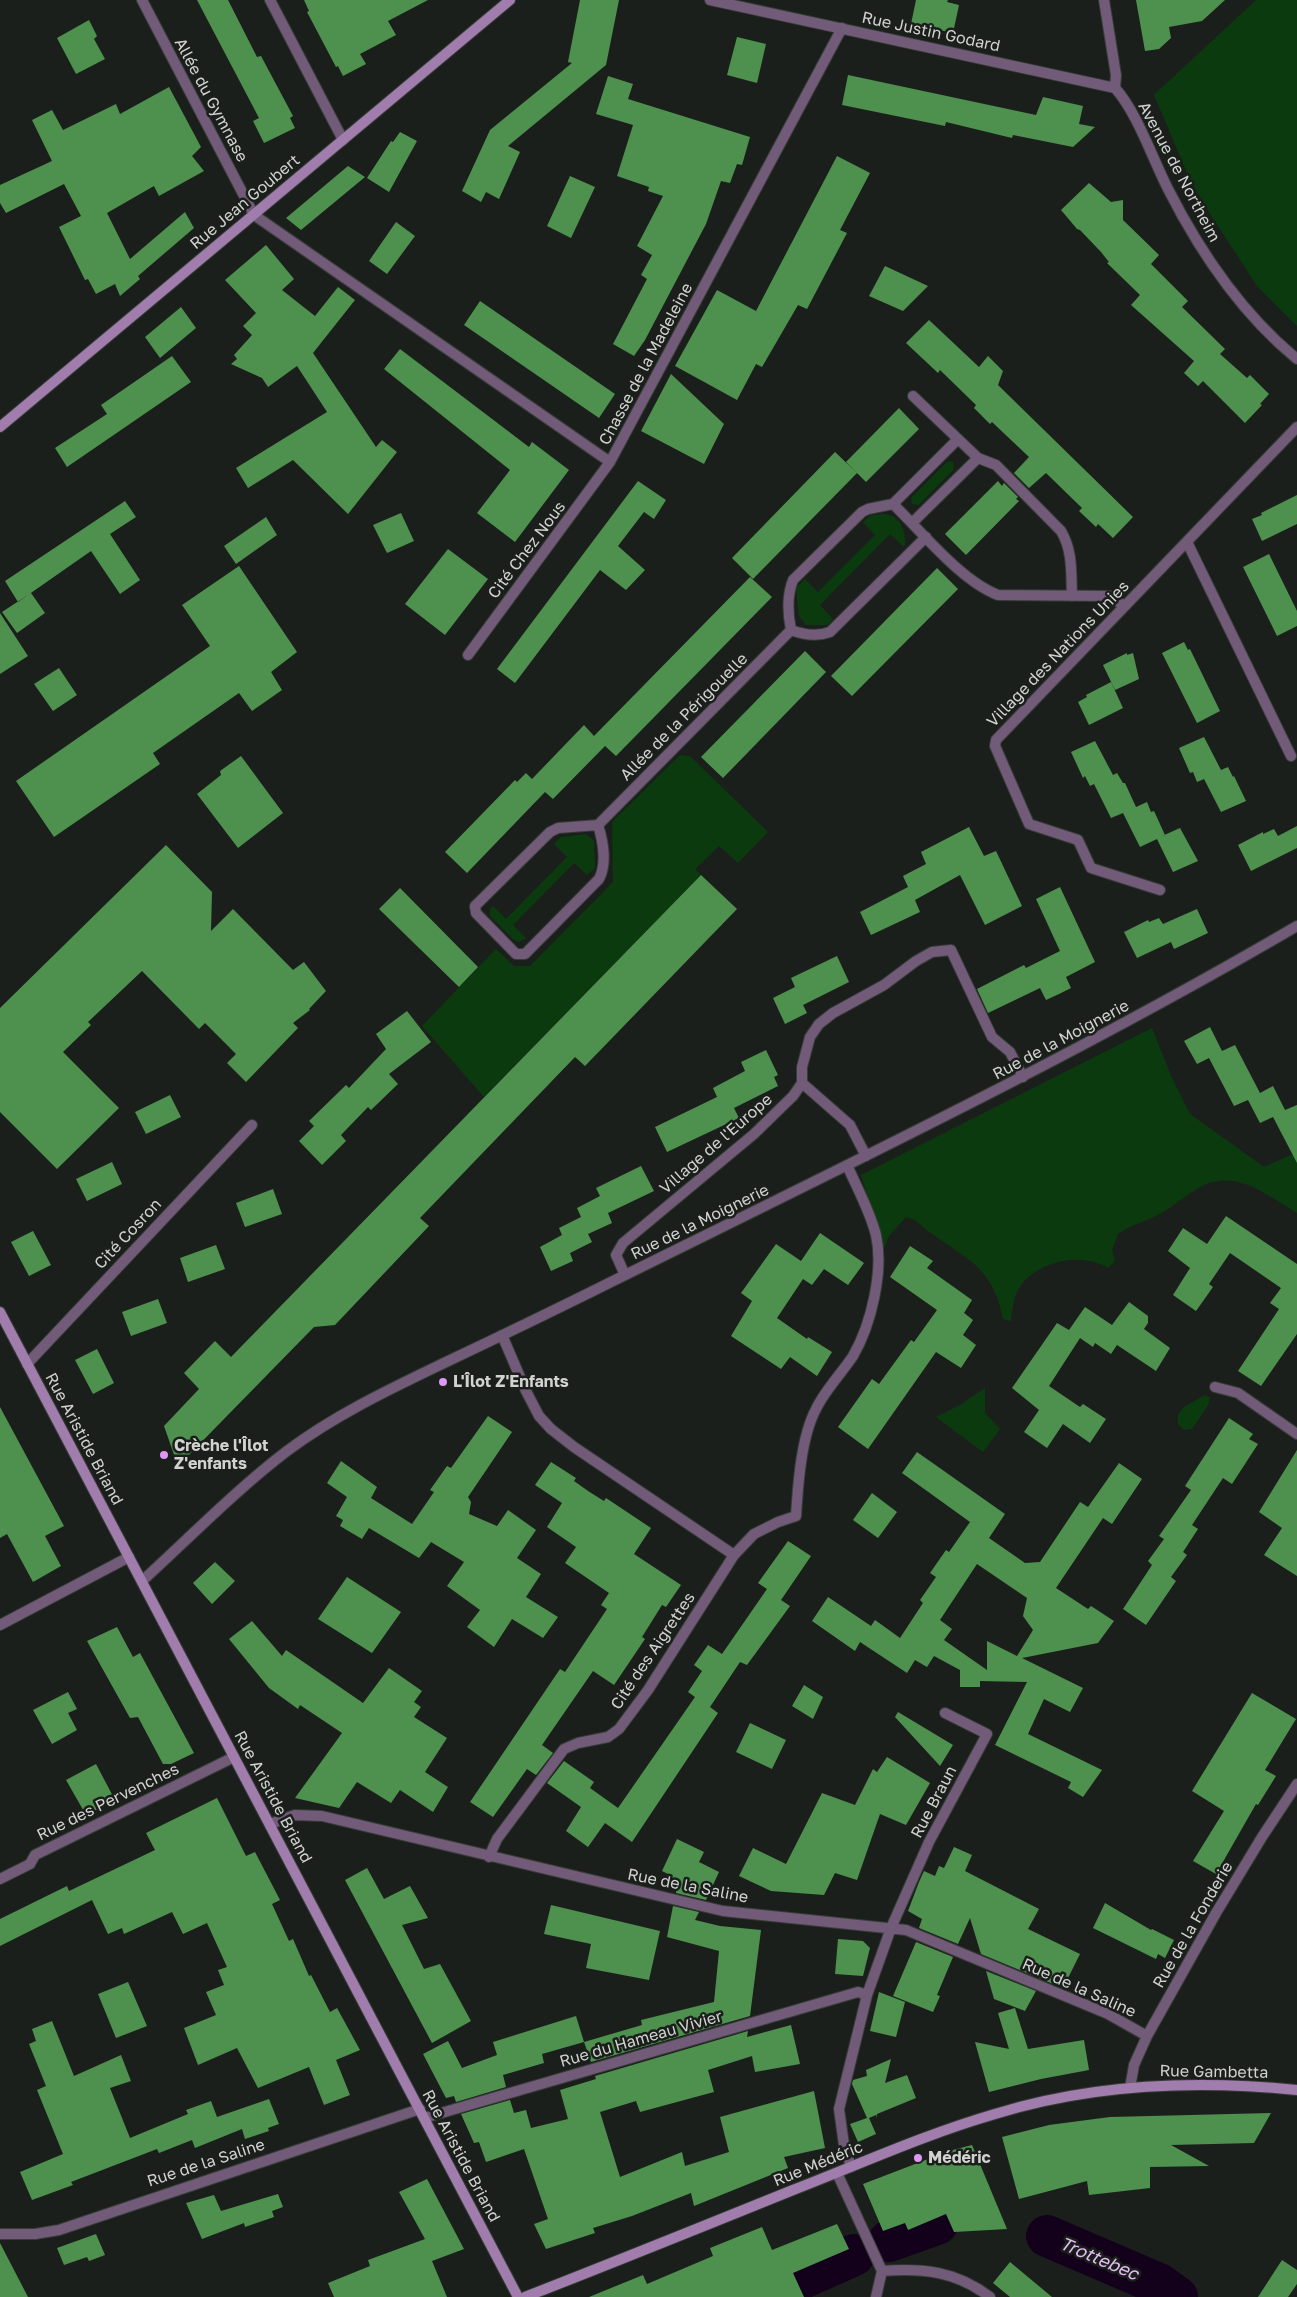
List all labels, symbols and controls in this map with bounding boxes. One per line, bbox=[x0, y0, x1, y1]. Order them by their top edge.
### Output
street label: Rue Justin Godard bbox=[860, 8, 1002, 56]
street label: Allée du Gymnase bbox=[170, 35, 252, 165]
street label: Avenue de Northeim bbox=[1134, 99, 1224, 245]
street label: Rue Jean Goubert bbox=[186, 151, 304, 253]
street label: Chasse de la Madeleine bbox=[595, 280, 697, 448]
street label: Cité Chez Nous bbox=[484, 498, 570, 602]
street label: Village des Nations Unies bbox=[983, 577, 1133, 731]
street label: Allée de la Périgouelle bbox=[616, 649, 752, 785]
street label: Rue de la Moignerie bbox=[990, 996, 1132, 1084]
street label: Village de l'Europe bbox=[656, 1090, 776, 1198]
street label: Rue de la Moignerie bbox=[628, 1180, 772, 1264]
street label: Cité Cosron bbox=[91, 1195, 165, 1273]
street label: Rue Aristide Briand bbox=[41, 1370, 127, 1508]
place label: L'Îlot Z'Enfants bbox=[453, 1372, 569, 1392]
marker: L'Îlot Z'Enfants bbox=[437, 1376, 449, 1388]
place label: Crèche l'Îlot Z'enfants bbox=[174, 1436, 268, 1474]
marker: Crèche l'Îlot Z'enfants bbox=[158, 1449, 170, 1461]
street label: Cité des Aigrettes bbox=[607, 1589, 699, 1713]
street label: Rue Aristide Briand bbox=[230, 1728, 316, 1866]
street label: Rue des Pervenches bbox=[34, 1759, 182, 1845]
street label: Rue Braun bbox=[907, 1763, 961, 1841]
street label: Rue de la Fonderie bbox=[1149, 1858, 1237, 1992]
street label: Rue de la Saline bbox=[626, 1865, 750, 1907]
street label: Rue de la Saline bbox=[1019, 1954, 1139, 2022]
street label: Rue du Hameau Vivier bbox=[558, 2007, 724, 2071]
street label: Rue Gambetta bbox=[1159, 2061, 1269, 2083]
street label: Rue Aristide Briand bbox=[418, 2087, 504, 2225]
street label: Rue de la Saline bbox=[145, 2135, 267, 2191]
street label: Rue Médéric bbox=[770, 2137, 866, 2191]
place label: Médéric bbox=[928, 2148, 991, 2168]
marker: Médéric bbox=[912, 2152, 924, 2164]
water label: Trottebec bbox=[1057, 2233, 1141, 2285]

